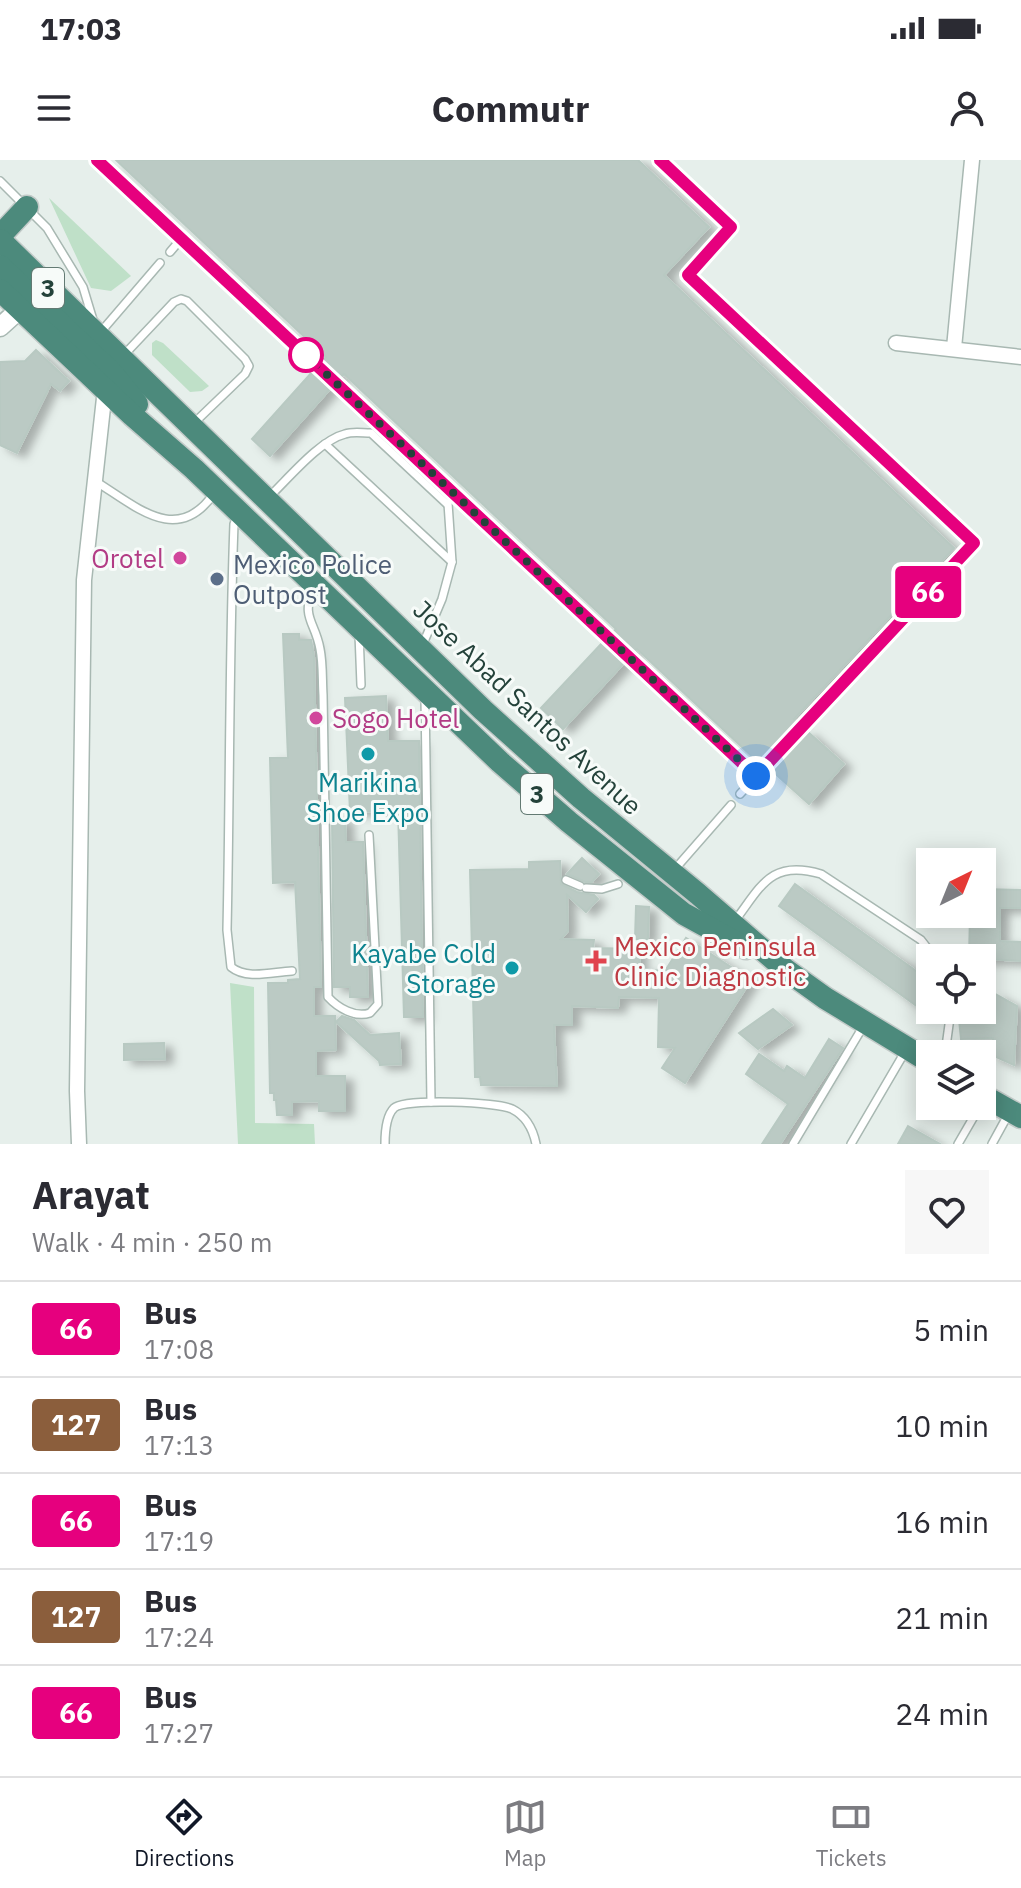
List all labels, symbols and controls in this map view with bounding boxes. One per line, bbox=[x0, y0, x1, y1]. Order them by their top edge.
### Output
text: 17:03 bbox=[40, 9, 122, 48]
text: Commutr bbox=[432, 85, 589, 132]
icon: menu bbox=[32, 86, 76, 130]
icon: person bbox=[945, 86, 989, 130]
road number: 3 bbox=[32, 268, 64, 308]
unlabelled marker bbox=[289, 338, 323, 372]
place label: Orotel bbox=[91, 541, 164, 575]
place label: Mexico Police Outpost bbox=[233, 547, 392, 611]
marker: Orotel bbox=[171, 549, 189, 567]
line badge: 66 bbox=[892, 566, 964, 618]
marker: Mexico Police Outpost bbox=[208, 570, 226, 588]
text: 66 bbox=[911, 573, 945, 610]
street label: Jose Abad Santos Avenue bbox=[406, 592, 650, 822]
place label: Sogo Hotel bbox=[332, 701, 459, 735]
marker: Sogo Hotel bbox=[307, 709, 325, 727]
marker: Marikina Shoe Expo bbox=[359, 745, 377, 763]
your location bbox=[736, 756, 776, 796]
place label: Marikina Shoe Expo bbox=[307, 765, 429, 829]
road number: 3 bbox=[521, 774, 553, 814]
north arrow bbox=[916, 848, 996, 928]
map controls bbox=[916, 848, 996, 1120]
place label: Mexico Peninsula Clinic Diagnostic bbox=[614, 929, 816, 993]
place label: Kayabe Cold Storage bbox=[351, 936, 496, 1000]
button: locate bbox=[916, 944, 996, 1024]
marker: Mexico Peninsula Clinic Diagnostic bbox=[585, 950, 607, 972]
marker: Kayabe Cold Storage bbox=[503, 959, 521, 977]
button: layers bbox=[916, 1040, 996, 1120]
text: Arayat bbox=[32, 1170, 150, 1219]
button: heart bbox=[905, 1170, 989, 1254]
text: Walk · 4 min · 250 m bbox=[32, 1225, 272, 1259]
text: Bus bbox=[144, 1293, 197, 1332]
text: 66 bbox=[59, 1310, 93, 1347]
text: 5 min bbox=[913, 1310, 989, 1349]
text: 17:08 bbox=[144, 1332, 214, 1366]
text: Bus bbox=[144, 1389, 197, 1428]
text: 127 bbox=[51, 1406, 101, 1443]
text: 10 min bbox=[895, 1406, 989, 1445]
text: 17:13 bbox=[144, 1428, 214, 1462]
text: Bus bbox=[144, 1485, 197, 1524]
text: 66 bbox=[59, 1502, 93, 1539]
text: 16 min bbox=[895, 1502, 989, 1541]
text: 17:19 bbox=[144, 1524, 214, 1558]
text: Bus bbox=[144, 1581, 197, 1620]
text: 127 bbox=[51, 1598, 101, 1635]
text: 21 min bbox=[895, 1598, 989, 1637]
text: 17:24 bbox=[144, 1620, 214, 1654]
text: Bus bbox=[144, 1677, 197, 1716]
text: 66 bbox=[59, 1694, 93, 1731]
text: 24 min bbox=[895, 1694, 989, 1733]
text: 17:27 bbox=[144, 1716, 214, 1750]
tab: Directions bbox=[134, 1795, 234, 1872]
tab: Map bbox=[503, 1795, 547, 1872]
tab: Tickets bbox=[816, 1795, 887, 1872]

